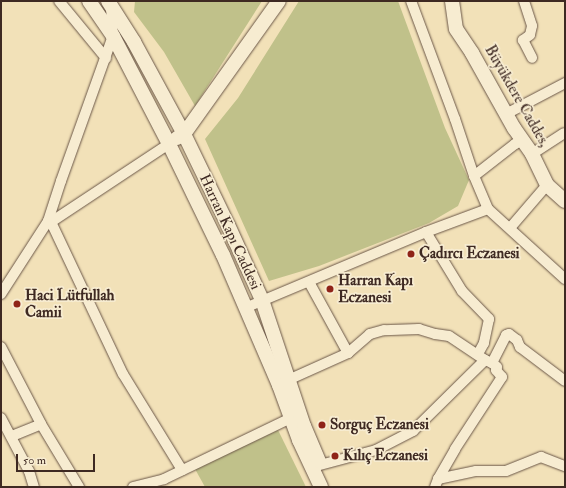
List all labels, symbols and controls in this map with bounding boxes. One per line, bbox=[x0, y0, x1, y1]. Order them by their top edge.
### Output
street label: Büyükdere Caddes, bbox=[481, 42, 553, 150]
street label: Harran Kapı Caddesi bbox=[195, 171, 265, 293]
place label: Çadırcı Eczanesi bbox=[419, 245, 520, 263]
marker: Çadırcı Eczanesi bbox=[406, 249, 416, 259]
place label: Harran Kapı Eczanesi bbox=[338, 271, 413, 306]
marker: Harran Kapı Eczanesi bbox=[325, 284, 335, 294]
place label: Haci Lütfullah Camii bbox=[25, 286, 114, 321]
marker: Haci Lütfullah Camii bbox=[12, 299, 22, 309]
place label: Sorguç Eczanesi bbox=[330, 416, 429, 434]
marker: Sorguç Eczanesi bbox=[317, 420, 327, 430]
scale bar bbox=[18, 446, 97, 472]
place label: Kılıç Eczanesi bbox=[343, 447, 428, 465]
marker: Kılıç Eczanesi bbox=[330, 451, 340, 461]
text: 50 m bbox=[23, 453, 46, 468]

